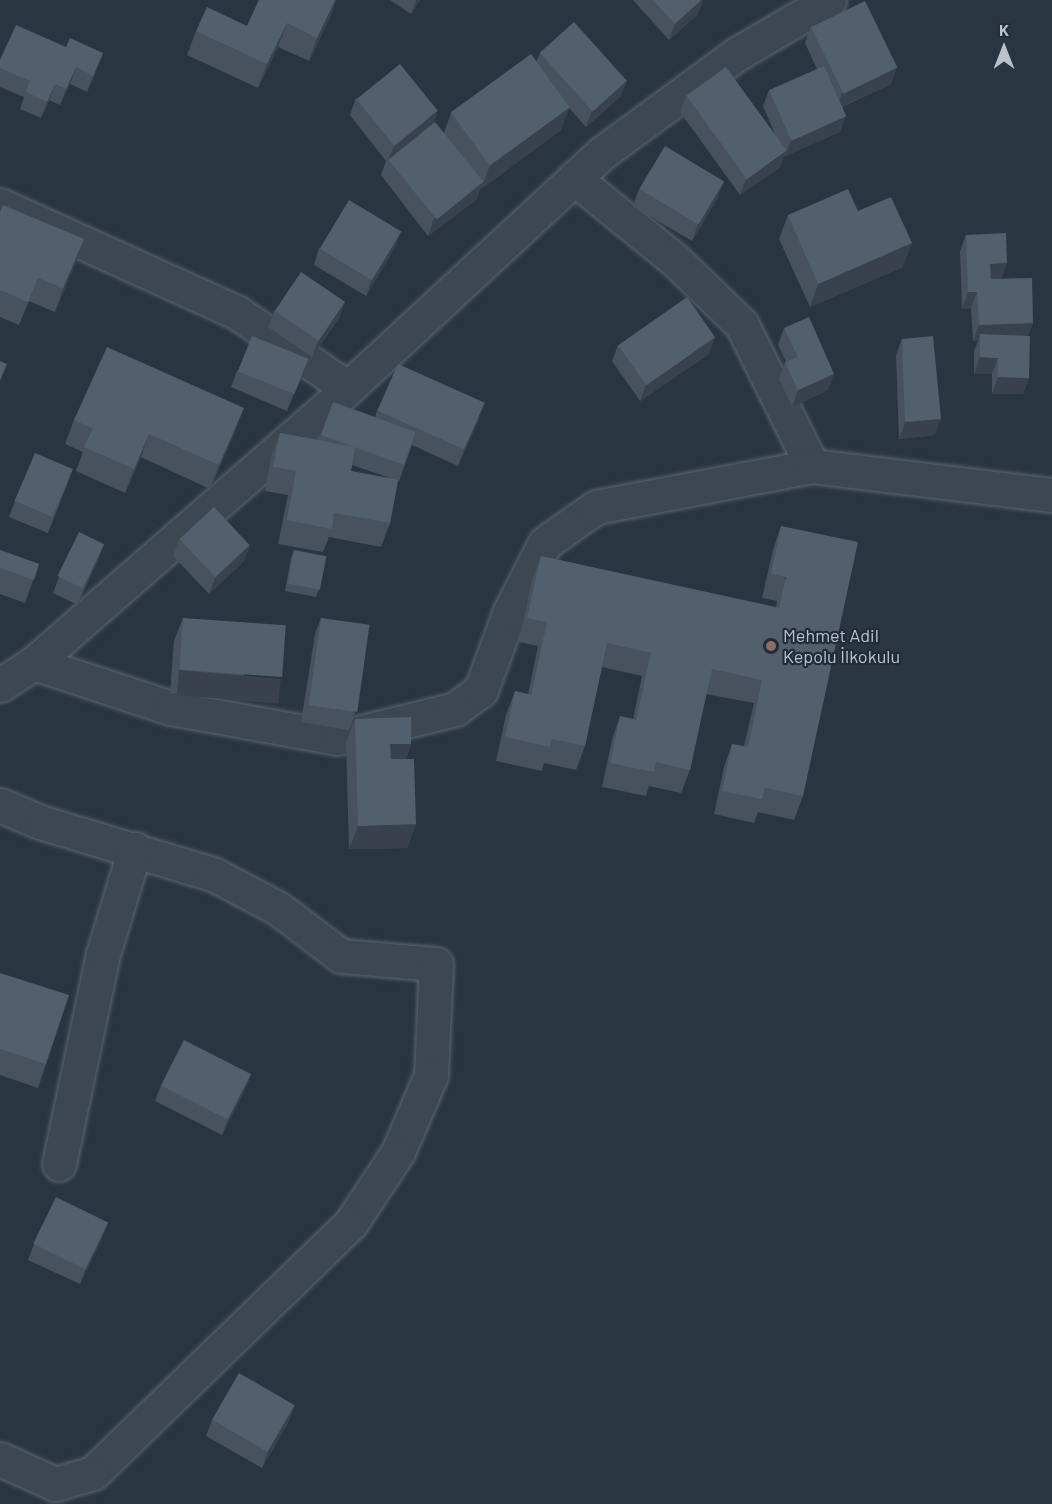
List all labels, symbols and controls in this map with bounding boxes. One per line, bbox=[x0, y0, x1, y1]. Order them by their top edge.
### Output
north arrow bbox=[974, 18, 1034, 78]
text: K bbox=[999, 20, 1009, 39]
place label: Mehmet Adil Kepolu İlkokulu bbox=[783, 625, 900, 668]
marker: Mehmet Adil Kepolu İlkokulu bbox=[764, 639, 778, 653]

